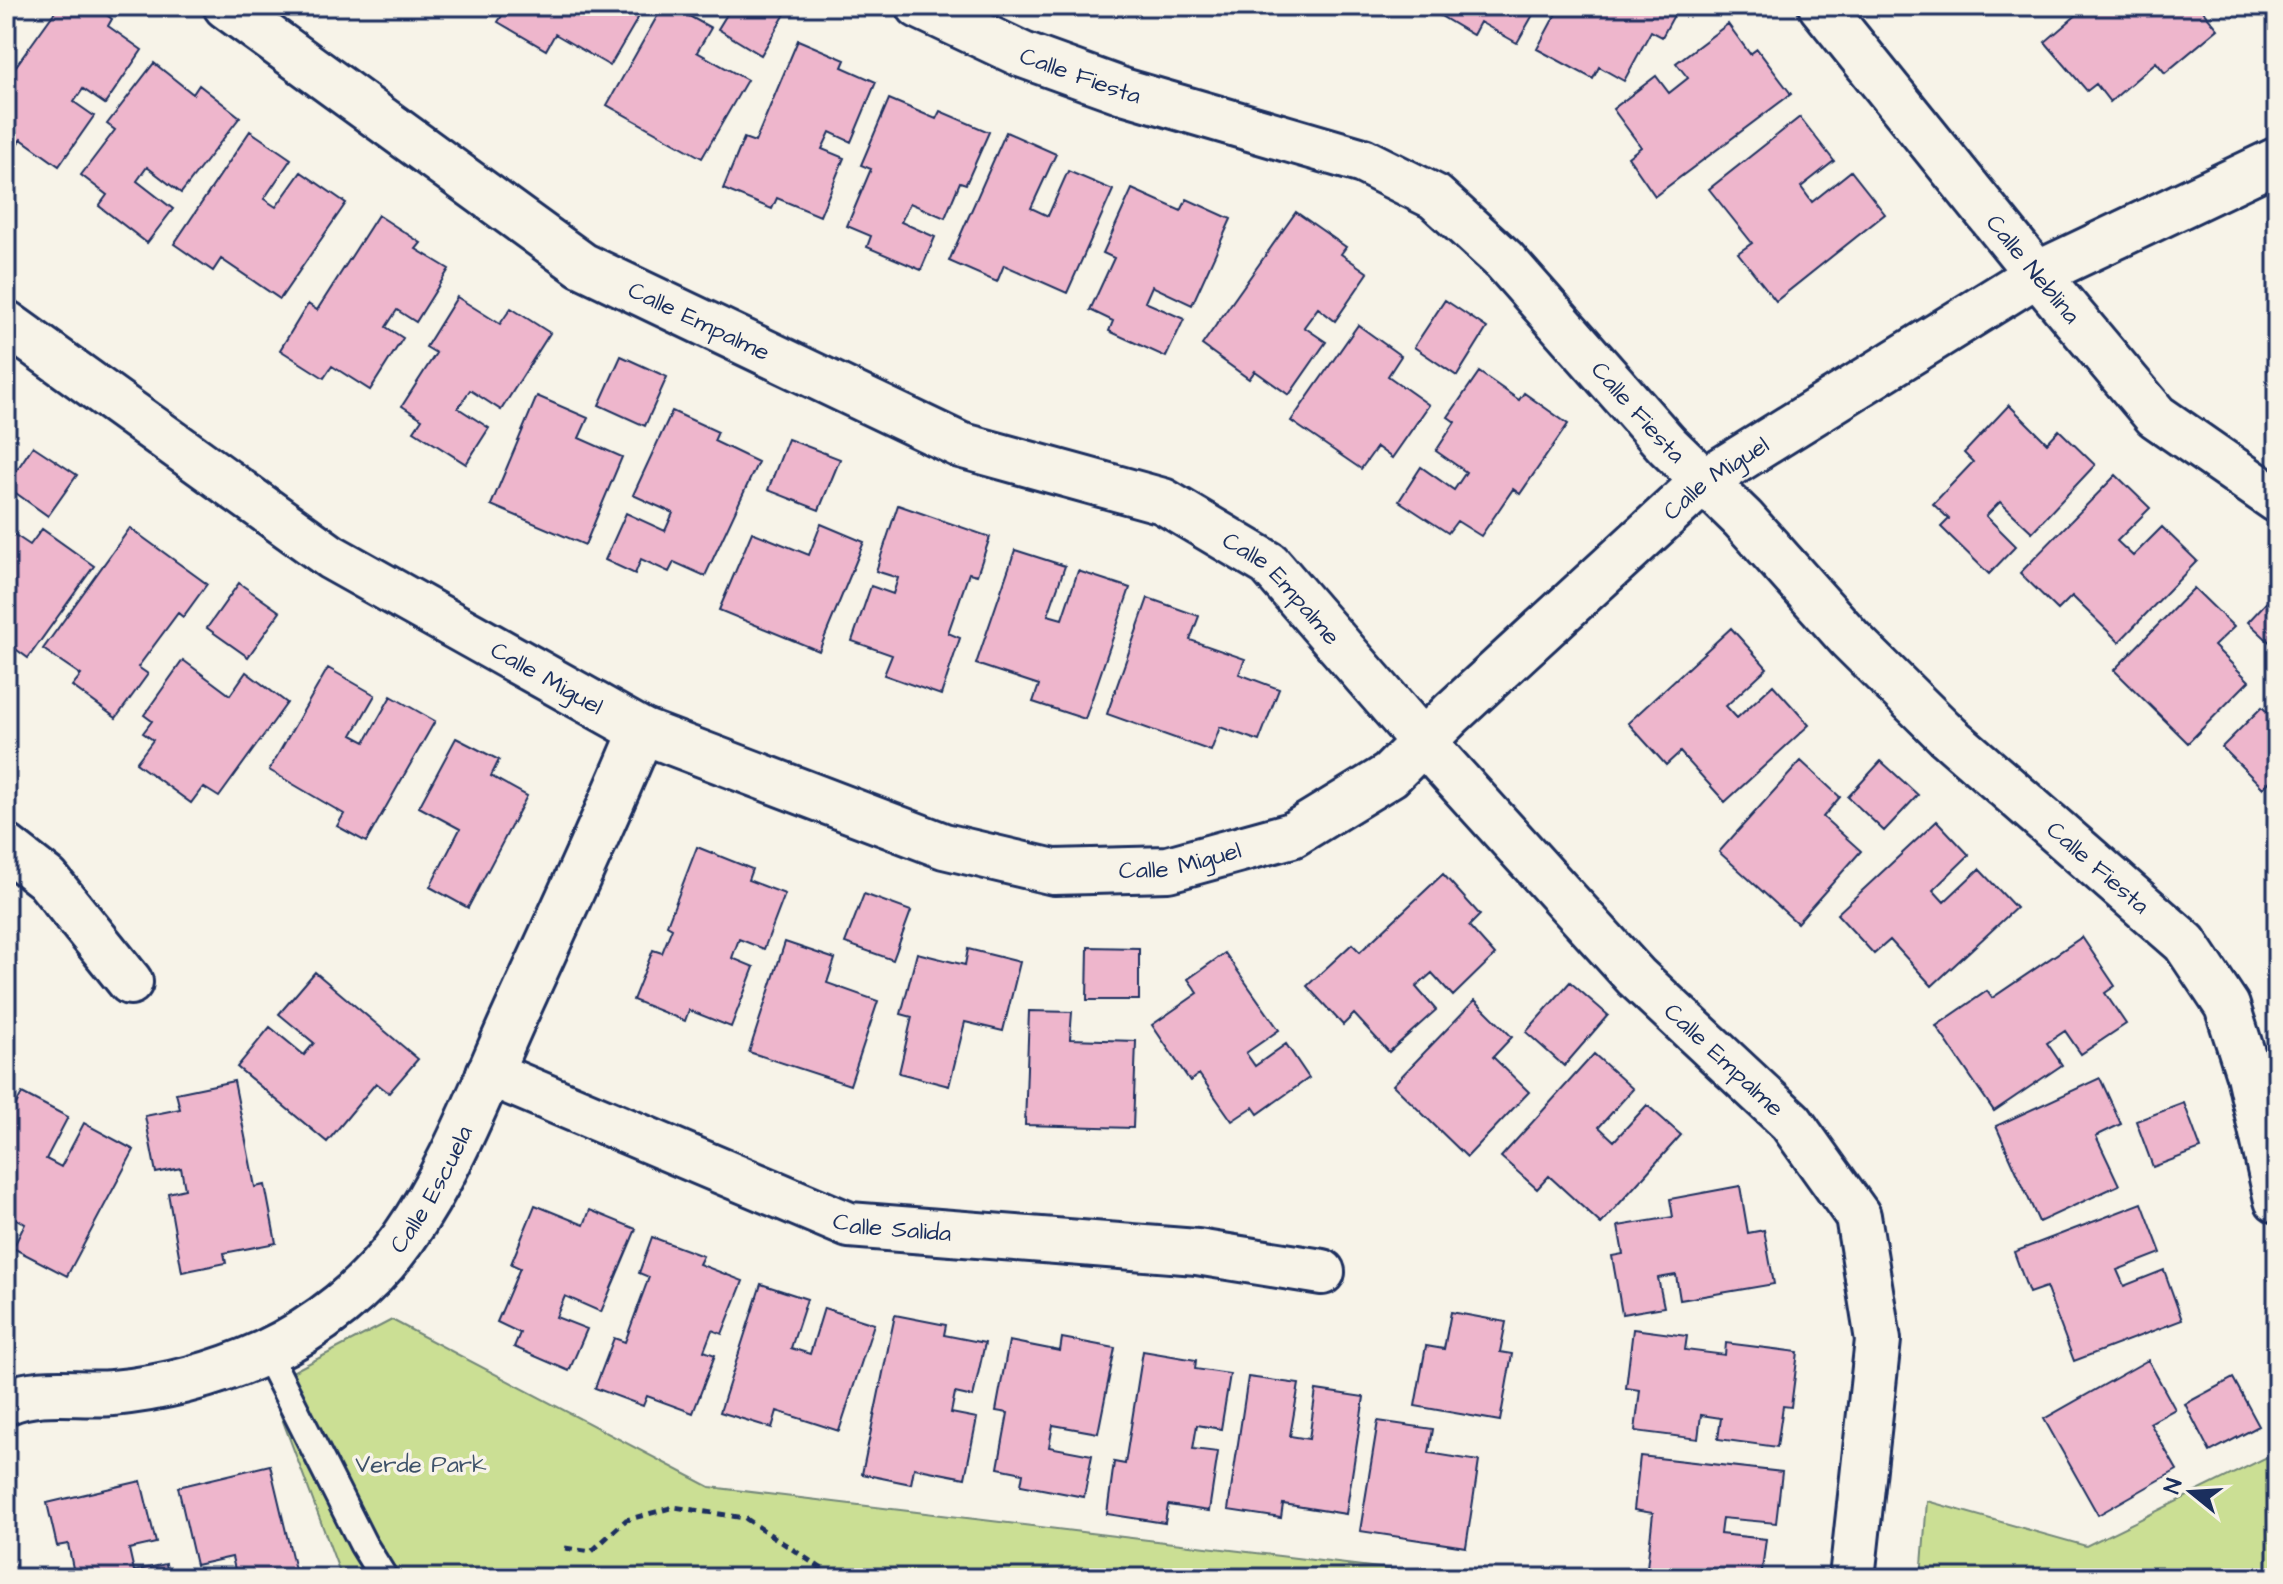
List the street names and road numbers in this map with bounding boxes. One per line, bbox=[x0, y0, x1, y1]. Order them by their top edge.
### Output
street label: Calle Fiesta bbox=[1015, 39, 1145, 113]
street label: Calle Neblina bbox=[1978, 208, 2088, 332]
street label: Calle Empalme bbox=[622, 273, 775, 370]
street label: Calle Fiesta bbox=[1583, 354, 1692, 472]
street label: Calle Miguel bbox=[1656, 429, 1776, 529]
street label: Calle Empalme bbox=[1216, 524, 1348, 653]
street label: Calle Miguel bbox=[484, 634, 609, 724]
street label: Calle Fiesta bbox=[2039, 814, 2156, 922]
street label: Calle Miguel bbox=[1118, 834, 1245, 888]
street label: Calle Empalme bbox=[1656, 996, 1791, 1125]
street label: Calle Escuela bbox=[382, 1120, 482, 1261]
street label: Calle Salida bbox=[827, 1204, 953, 1251]

